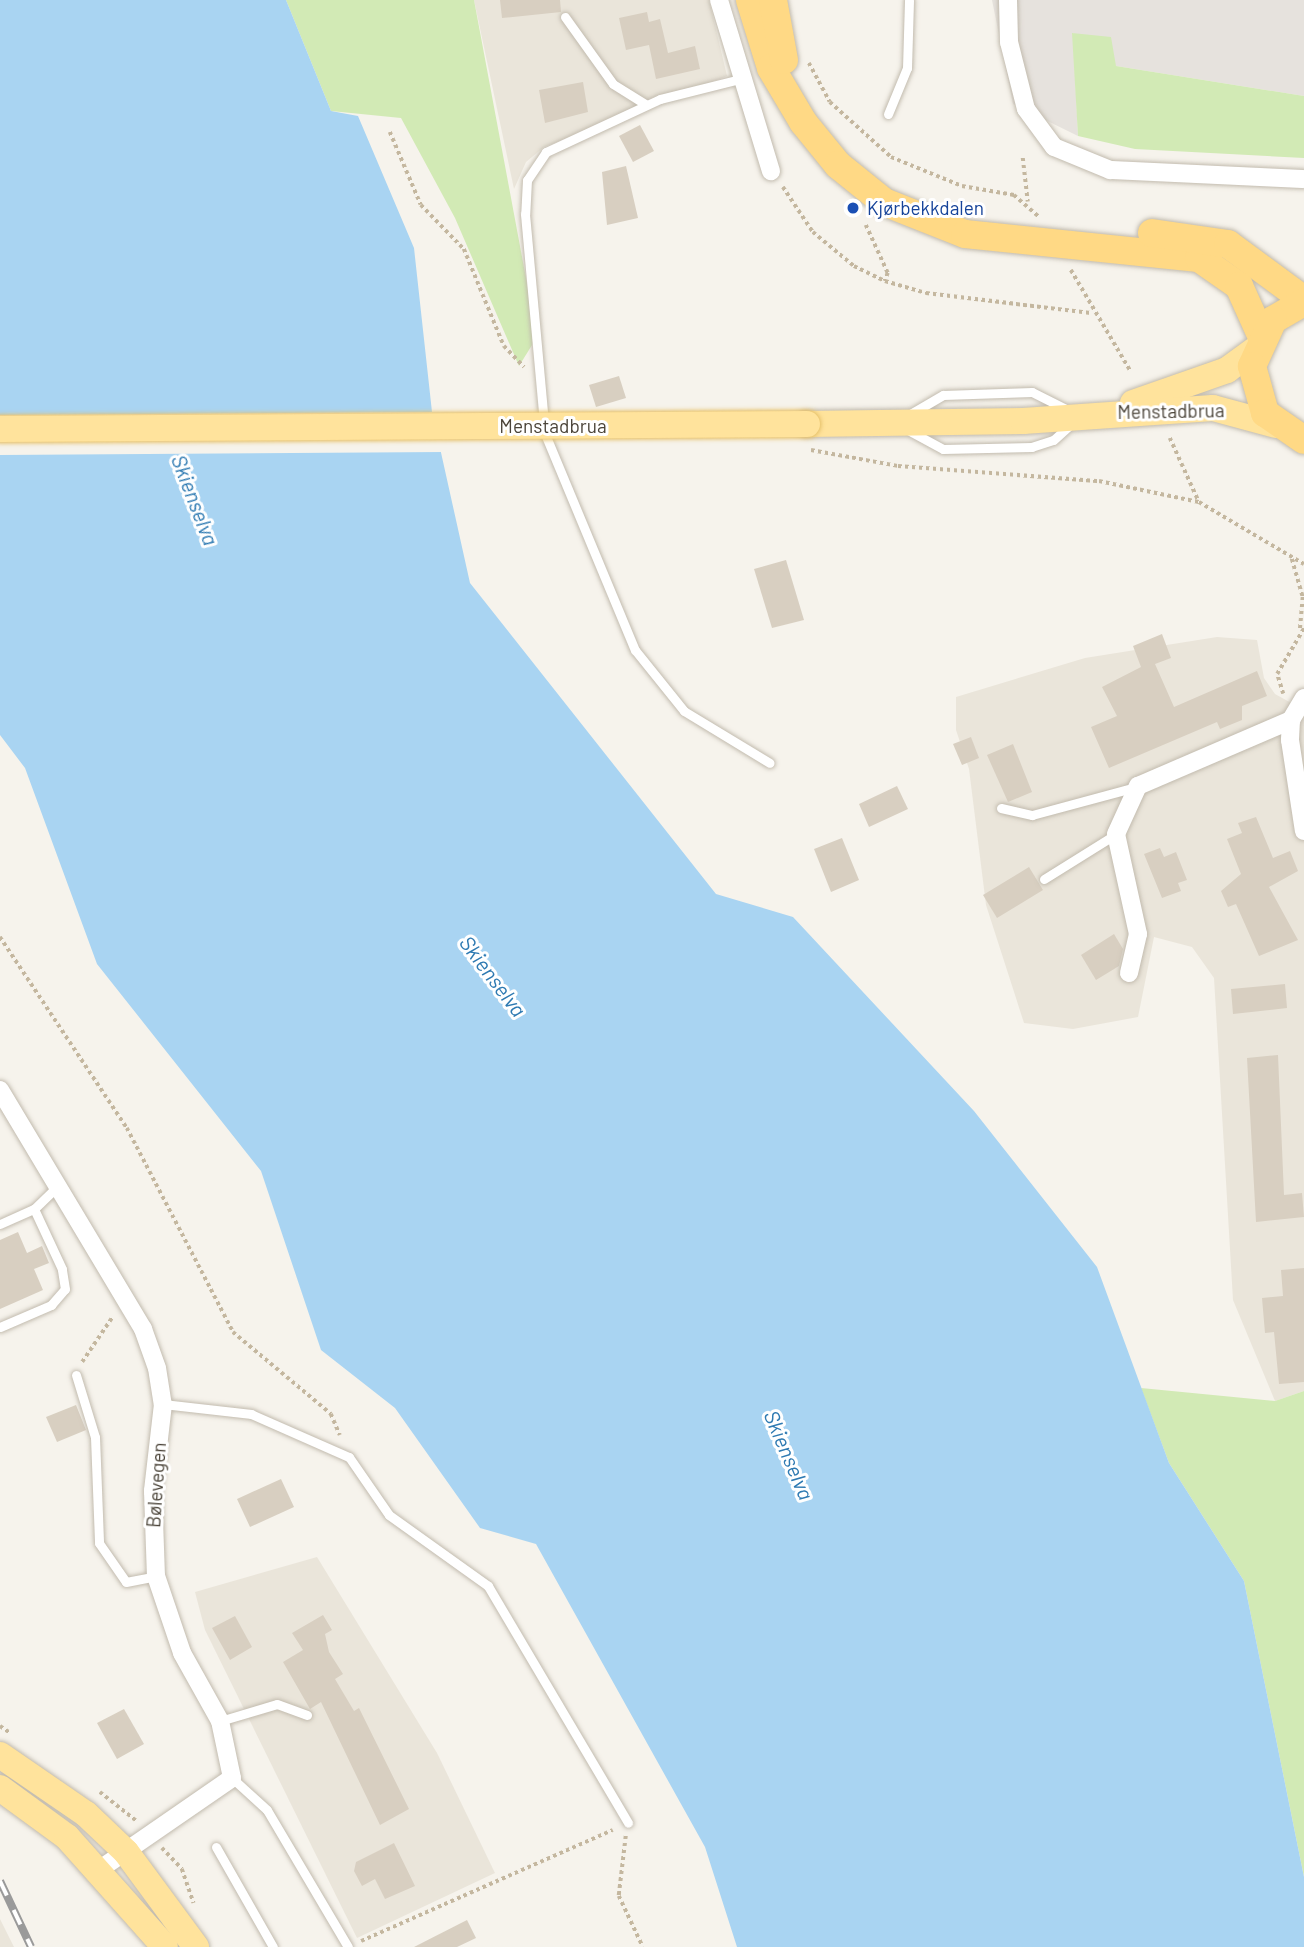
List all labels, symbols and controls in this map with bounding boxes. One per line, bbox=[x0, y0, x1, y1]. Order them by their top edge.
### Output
place label: Kjørbekkdalen bbox=[867, 197, 984, 219]
marker: Kjørbekkdalen bbox=[845, 200, 861, 216]
street label: Menstadbrua bbox=[1117, 399, 1225, 423]
street label: Menstadbrua bbox=[499, 415, 607, 437]
water label: Skienselva bbox=[166, 451, 224, 549]
water label: Skienselva bbox=[454, 931, 532, 1021]
water label: Skienselva bbox=[759, 1406, 819, 1504]
street label: Bølevegen bbox=[142, 1442, 170, 1528]

